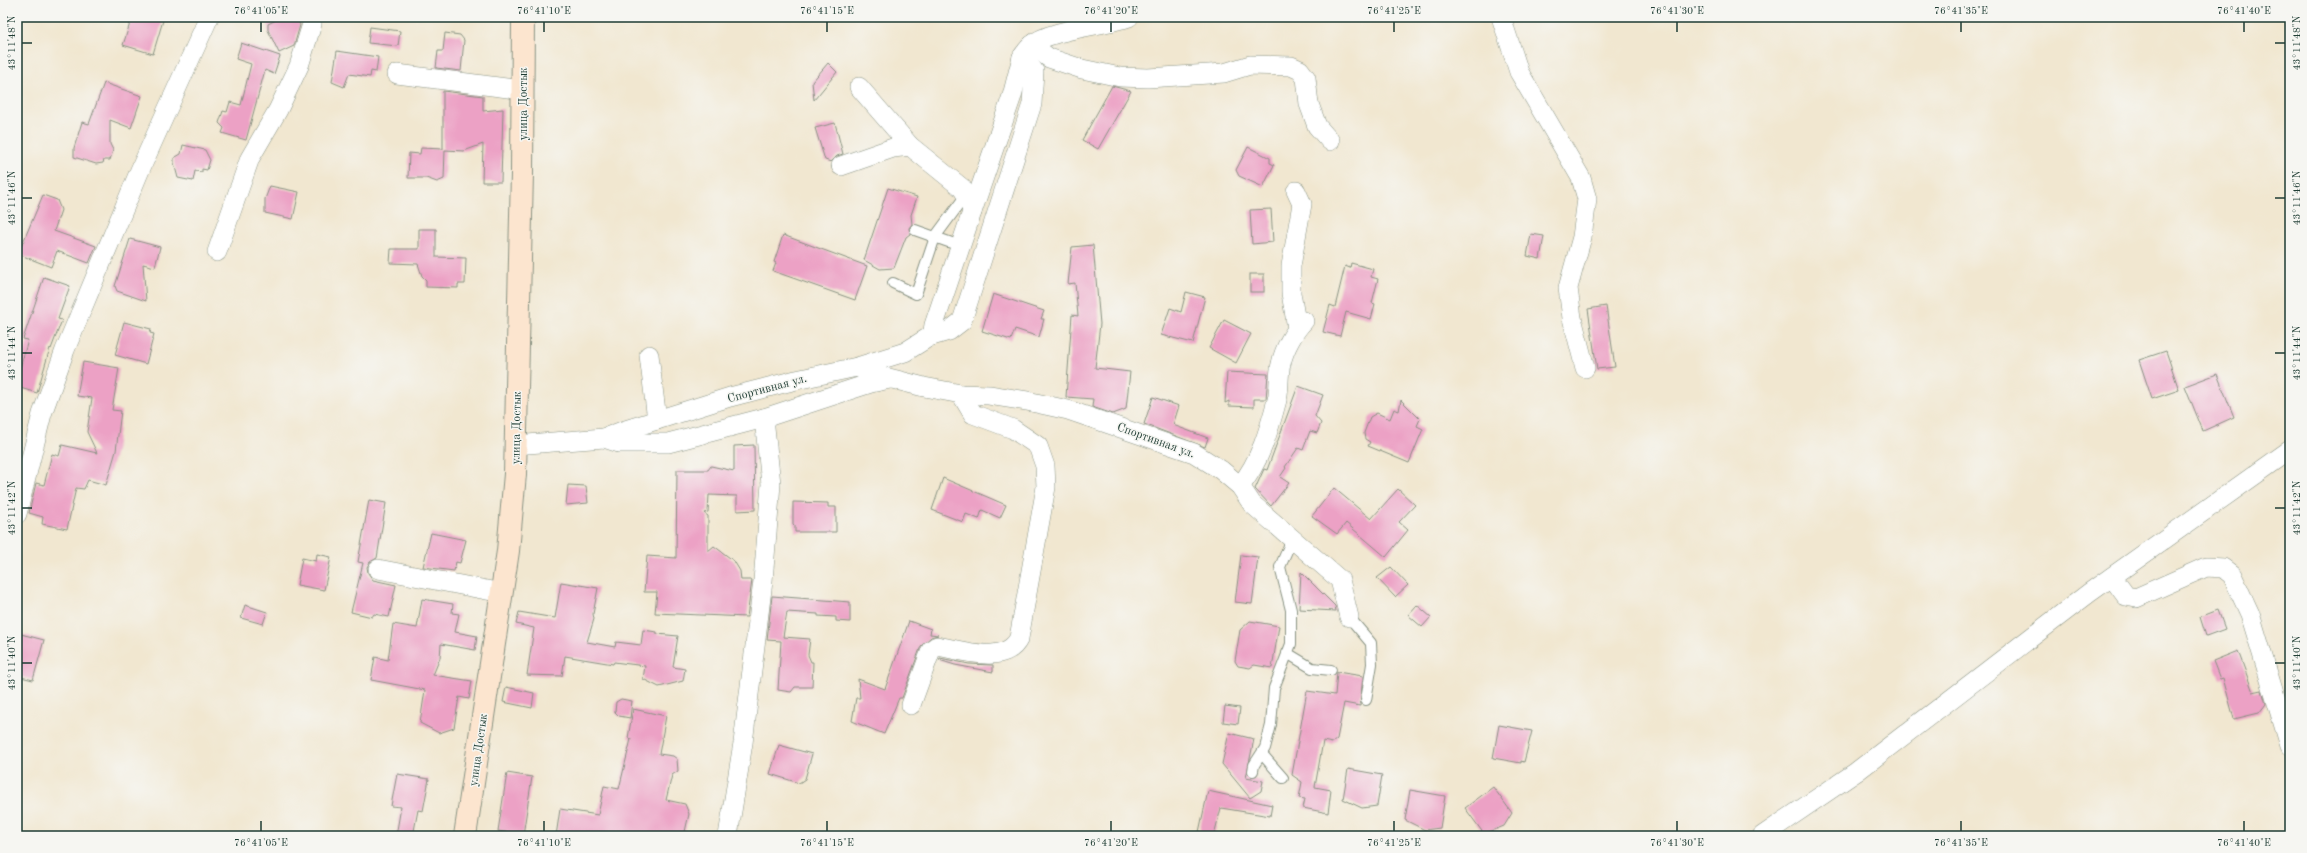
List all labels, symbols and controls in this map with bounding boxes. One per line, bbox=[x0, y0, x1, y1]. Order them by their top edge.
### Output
text: 76°41'05"E bbox=[234, 6, 288, 16]
text: 76°41'10"E bbox=[517, 6, 571, 16]
text: 76°41'15"E bbox=[800, 6, 854, 16]
text: 76°41'20"E bbox=[1084, 6, 1138, 16]
text: 76°41'25"E bbox=[1367, 6, 1421, 16]
text: 76°41'30"E bbox=[1650, 6, 1704, 16]
text: 76°41'35"E bbox=[1934, 6, 1988, 16]
text: 76°41'40"E bbox=[2217, 6, 2271, 16]
text: 43°11'48"N bbox=[7, 15, 17, 70]
text: 43°11'48"N bbox=[2292, 15, 2302, 70]
street label: улица Достык bbox=[518, 67, 530, 141]
text: 43°11'46"N bbox=[7, 170, 17, 225]
text: 43°11'46"N bbox=[2292, 170, 2302, 225]
text: 43°11'44"N bbox=[7, 325, 17, 380]
text: 43°11'44"N bbox=[2292, 325, 2302, 380]
street label: Спортивная ул. bbox=[726, 373, 808, 405]
street label: улица Достык bbox=[510, 391, 524, 465]
street label: Спортивная ул. bbox=[1115, 421, 1196, 461]
text: 43°11'42"N bbox=[7, 480, 17, 535]
text: 43°11'42"N bbox=[2292, 480, 2302, 535]
text: 43°11'40"N bbox=[7, 635, 17, 690]
text: 43°11'40"N bbox=[2292, 635, 2302, 690]
street label: улица Достык bbox=[468, 713, 490, 787]
text: 76°41'05"E bbox=[234, 838, 288, 848]
text: 76°41'10"E bbox=[517, 838, 571, 848]
text: 76°41'15"E bbox=[800, 838, 854, 848]
text: 76°41'20"E bbox=[1084, 838, 1138, 848]
text: 76°41'25"E bbox=[1367, 838, 1421, 848]
text: 76°41'30"E bbox=[1650, 838, 1704, 848]
text: 76°41'35"E bbox=[1934, 838, 1988, 848]
text: 76°41'40"E bbox=[2217, 838, 2271, 848]

